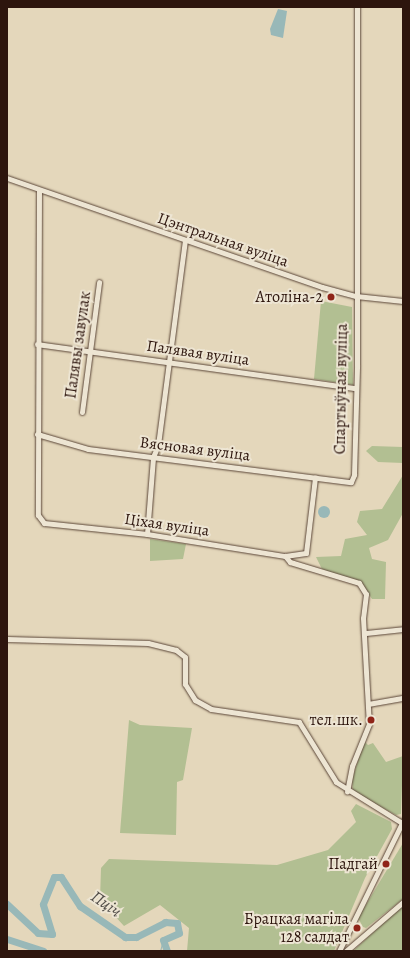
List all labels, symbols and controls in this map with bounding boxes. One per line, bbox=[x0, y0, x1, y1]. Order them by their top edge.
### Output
street label: Цэнтральная вуліца bbox=[155, 209, 291, 271]
place label: Атоліна-2 bbox=[256, 287, 323, 307]
street label: Палявы завулак bbox=[61, 290, 95, 400]
marker: Атоліна-2 bbox=[326, 292, 336, 302]
street label: Спартыўная вуліца bbox=[330, 323, 352, 455]
street label: Палявая вуліца bbox=[145, 336, 251, 370]
street label: Вясновая вуліца bbox=[139, 433, 251, 465]
street label: Ціхая вуліца bbox=[123, 510, 211, 540]
place label: тел.шк. bbox=[309, 710, 363, 730]
marker: тел.шк. bbox=[366, 715, 376, 725]
place label: Падгай bbox=[328, 854, 378, 874]
marker: Падгай bbox=[381, 859, 391, 869]
water label: Пціч bbox=[87, 886, 125, 922]
place label: Брацкая магіла 128 салдат bbox=[244, 909, 349, 947]
marker: Брацкая магіла 128 салдат bbox=[352, 923, 362, 933]

